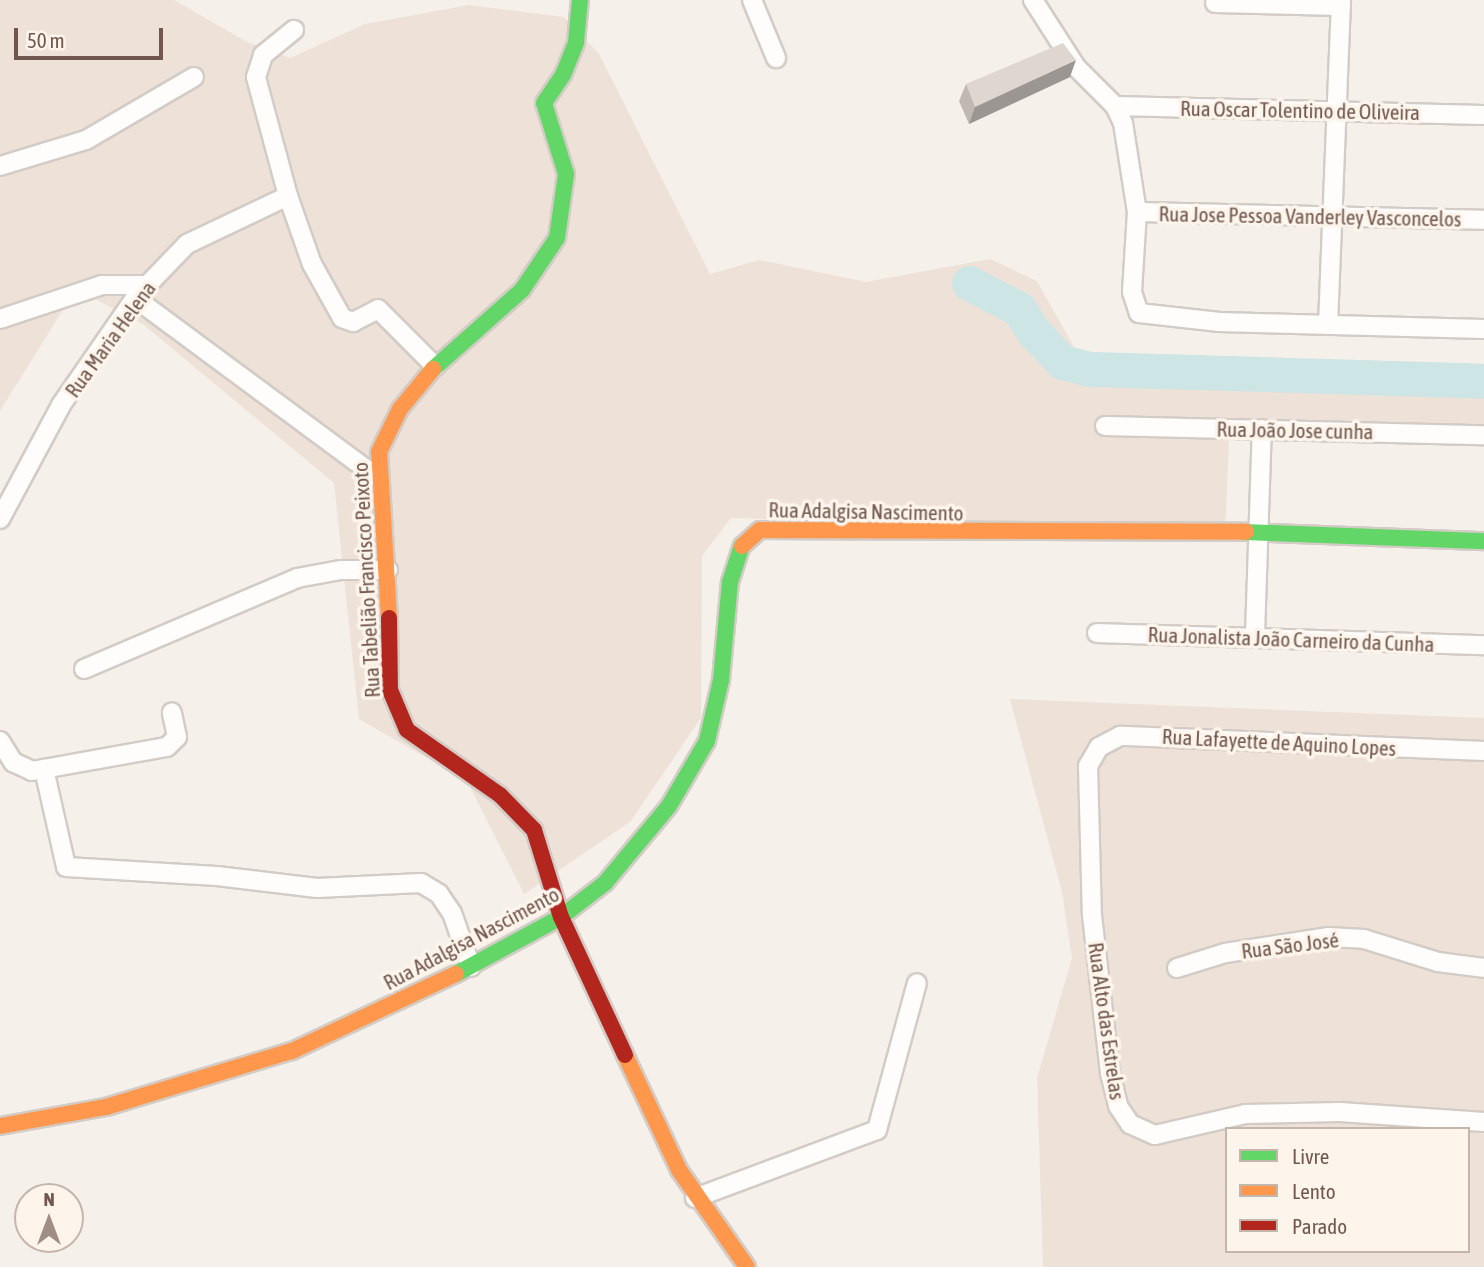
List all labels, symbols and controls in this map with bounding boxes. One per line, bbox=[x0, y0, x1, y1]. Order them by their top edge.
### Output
scale bar bbox=[18, 14, 166, 58]
text: 50 m bbox=[27, 28, 65, 52]
street label: Rua Oscar Tolentino de Oliveira bbox=[1180, 95, 1420, 125]
street label: Rua Jose Pessoa Vanderley Vasconcelos bbox=[1158, 201, 1462, 231]
street label: Rua Maria Helena bbox=[59, 276, 161, 402]
street label: Rua João Jose cunha bbox=[1216, 416, 1374, 444]
street label: Rua Tabelião Francisco Peixoto bbox=[347, 462, 385, 698]
street label: Rua Adalgisa Nascimento bbox=[768, 497, 964, 525]
street label: Rua Jonalista João Carneiro da Cunha bbox=[1147, 621, 1435, 657]
street label: Rua Lafayette de Aquino Lopes bbox=[1161, 723, 1397, 761]
street label: Rua Adalgisa Nascimento bbox=[379, 881, 563, 995]
street label: Rua São José bbox=[1240, 927, 1340, 963]
street label: Rua Alto das Estrelas bbox=[1083, 941, 1131, 1101]
legend bbox=[1225, 1127, 1470, 1253]
text: Livre bbox=[1292, 1144, 1329, 1168]
text: Lento bbox=[1292, 1179, 1336, 1203]
north arrow bbox=[14, 1183, 84, 1253]
text: N bbox=[43, 1188, 55, 1210]
text: Parado bbox=[1292, 1214, 1347, 1238]

